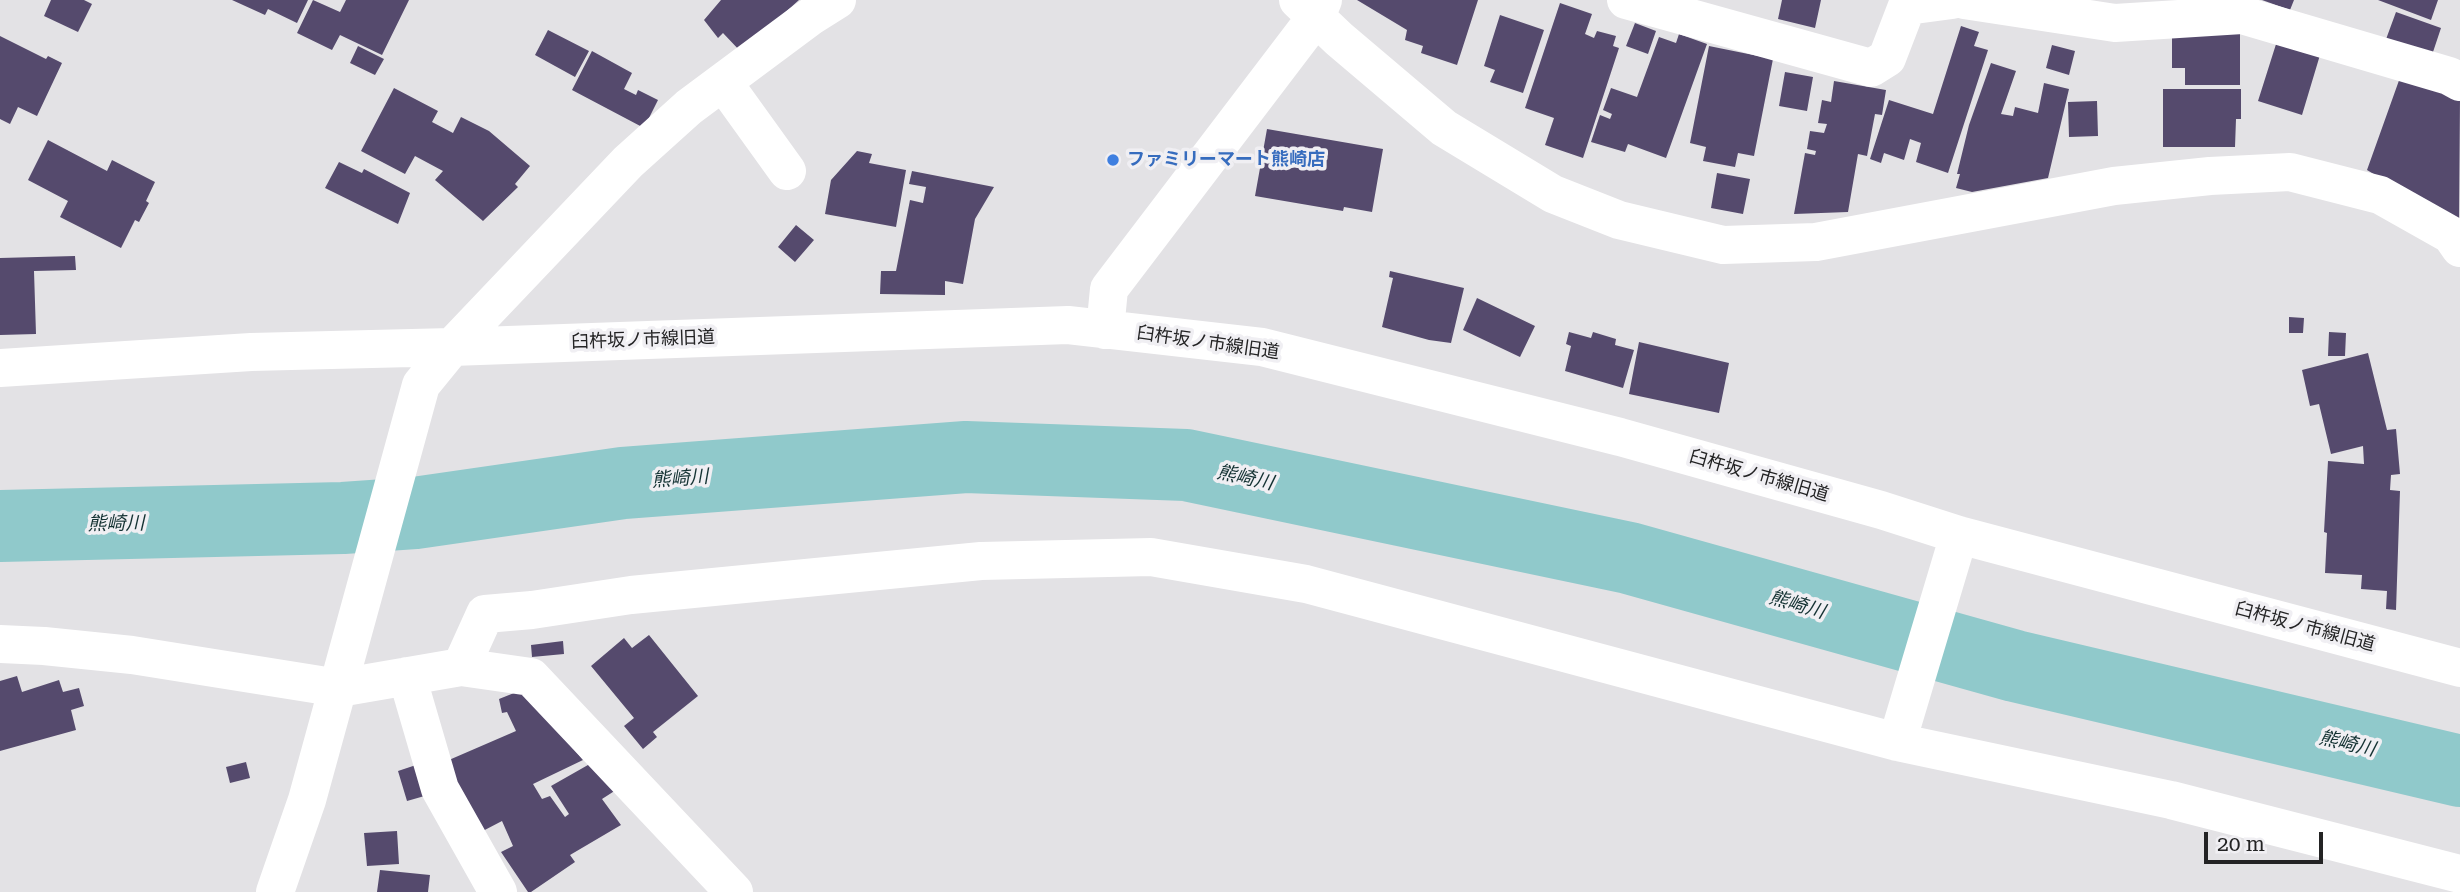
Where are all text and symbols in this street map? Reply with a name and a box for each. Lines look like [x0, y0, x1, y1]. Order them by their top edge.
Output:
place label: ファミリーマート熊崎店 [1127, 149, 1325, 171]
marker: ファミリーマート熊崎店 [1105, 152, 1121, 168]
street label: 臼杵坂ノ市線旧道 [1135, 322, 1281, 364]
street label: 臼杵坂ノ市線旧道 [571, 327, 715, 353]
street label: 臼杵坂ノ市線旧道 [1687, 446, 1831, 506]
water label: 熊崎川 [1215, 461, 1275, 495]
water label: 熊崎川 [651, 466, 709, 492]
water label: 熊崎川 [87, 512, 145, 536]
water label: 熊崎川 [1766, 586, 1828, 624]
street label: 臼杵坂ノ市線旧道 [2233, 598, 2377, 656]
water label: 熊崎川 [2317, 726, 2377, 762]
scale bar [2208, 818, 2327, 862]
text: 20 m [2217, 832, 2265, 856]

